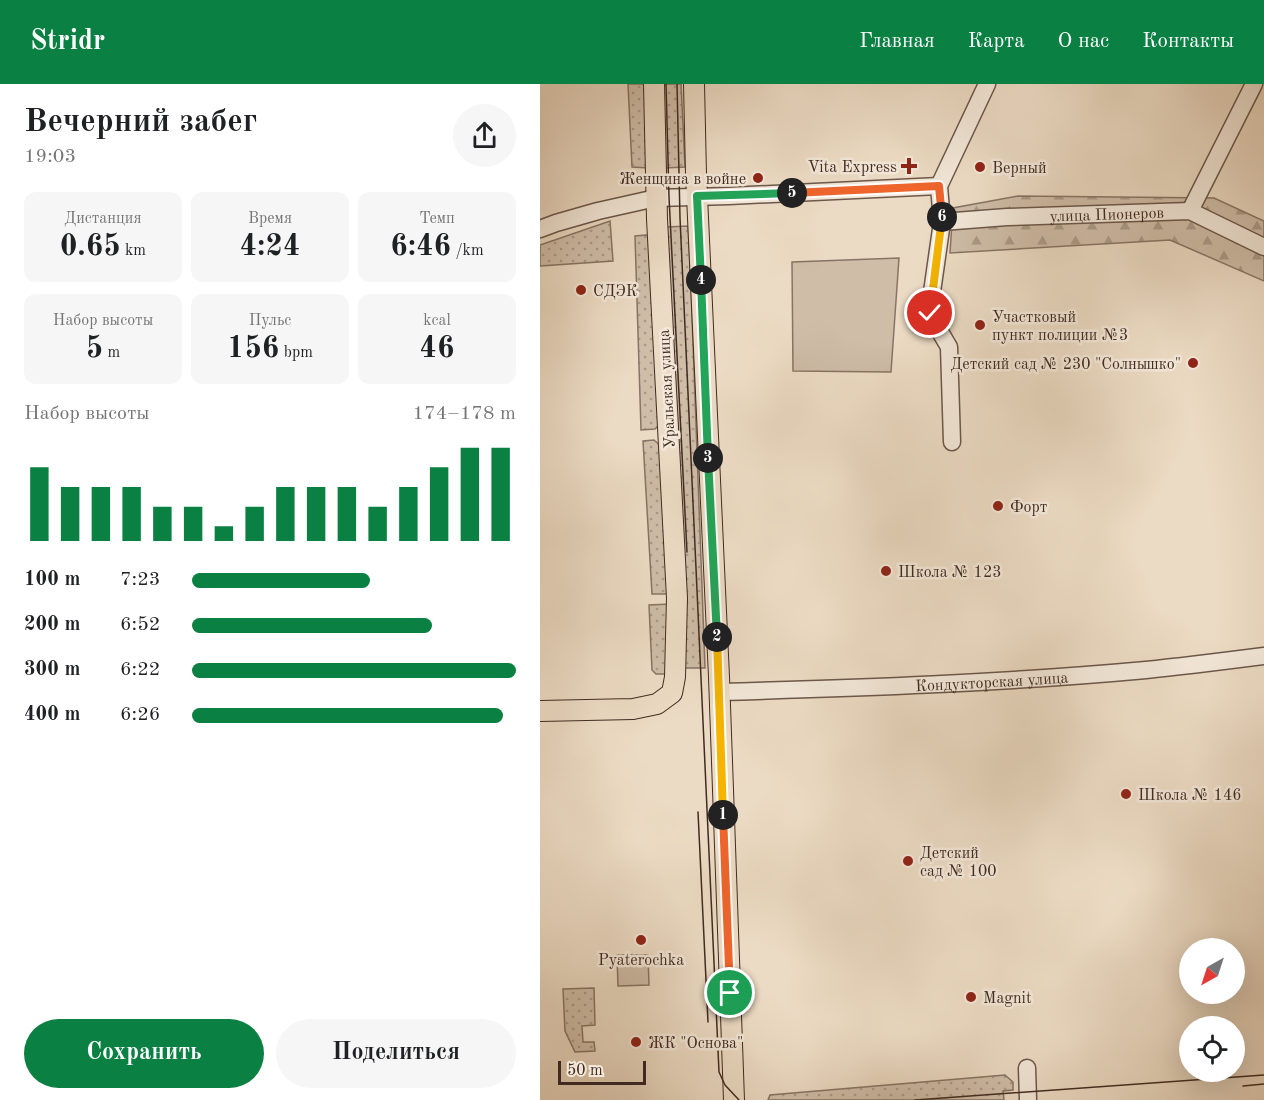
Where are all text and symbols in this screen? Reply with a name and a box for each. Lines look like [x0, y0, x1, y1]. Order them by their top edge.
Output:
text: Stridr [30, 28, 105, 56]
text: Главная [859, 31, 935, 52]
text: Карта [968, 31, 1025, 52]
text: О нас [1058, 31, 1109, 52]
text: Контакты [1142, 31, 1234, 52]
button: share [453, 104, 516, 167]
text: Вечерний забег [24, 106, 257, 139]
text: 19:03 [24, 147, 76, 167]
marker: Vita Express [902, 159, 916, 173]
place label: Vita Express [808, 160, 897, 176]
marker: Верный [973, 160, 987, 174]
place label: Верный [992, 161, 1047, 177]
marker: Женщина в войне [751, 171, 765, 185]
place label: Женщина в войне [619, 172, 746, 188]
pin: 5 [777, 178, 807, 208]
text: 5 [787, 185, 797, 201]
pin: 6 [927, 202, 957, 232]
street label: улица Пионеров [1049, 206, 1164, 226]
text: 6 [937, 209, 947, 225]
text: Дистанция [64, 211, 142, 227]
text: Время [248, 211, 292, 227]
text: Темп [419, 211, 455, 227]
text: 0.65 [60, 232, 121, 262]
text: 4:24 [240, 232, 300, 262]
text: 6:46 [390, 232, 451, 262]
text: km [121, 243, 146, 259]
text: /km [451, 243, 484, 259]
pin: 4 [686, 265, 716, 295]
text: 4 [696, 272, 706, 288]
marker: СДЭК [574, 283, 588, 297]
place label: СДЭК [593, 284, 638, 300]
pin [904, 287, 955, 338]
icon: check [913, 296, 946, 329]
place label: Участковый пункт полиции №3 [992, 310, 1128, 344]
text: Набор высоты [53, 313, 153, 329]
text: Пульс [249, 313, 291, 329]
text: kcal [423, 313, 451, 329]
marker: Участковый пункт полиции №3 [973, 318, 987, 332]
street label: Уральская улица [657, 329, 679, 449]
text: 5 [86, 334, 103, 364]
text: 156 [227, 334, 279, 364]
text: 46 [420, 334, 454, 364]
text: m [103, 345, 120, 361]
text: bpm [279, 345, 313, 361]
marker: Детский сад № 230 "Солнышко" [1186, 356, 1200, 370]
place label: Детский сад № 230 "Солнышко" [950, 357, 1181, 373]
text: Набор высоты [24, 404, 150, 424]
text: 174–178 m [413, 404, 516, 424]
pin: 3 [693, 443, 723, 473]
text: 3 [703, 450, 713, 466]
marker: Форт [991, 499, 1005, 513]
place label: Форт [1010, 500, 1047, 516]
marker: Школа № 123 [879, 564, 893, 578]
place label: Школа № 123 [898, 565, 1001, 581]
text: 100 m [24, 570, 80, 590]
text: 7:23 [120, 570, 160, 590]
text: 200 m [24, 615, 80, 635]
text: 6:52 [120, 615, 160, 635]
pin: 2 [702, 622, 732, 652]
text: 2 [712, 629, 722, 645]
text: 300 m [24, 660, 80, 680]
text: 6:22 [120, 660, 160, 680]
street label: Кондукторская улица [915, 670, 1069, 695]
text: 400 m [24, 705, 80, 725]
text: 6:26 [120, 705, 160, 725]
marker: Школа № 146 [1119, 787, 1133, 801]
place label: Школа № 146 [1138, 788, 1241, 804]
pin: 1 [708, 800, 738, 830]
text: 1 [718, 807, 728, 823]
place label: Детский сад № 100 [920, 846, 997, 880]
marker: Детский сад № 100 [901, 854, 915, 868]
marker: Pyaterochka [634, 933, 648, 947]
north arrow [1179, 938, 1245, 1004]
map controls [1179, 938, 1245, 1082]
place label: Pyaterochka [598, 953, 684, 969]
pin [704, 967, 755, 1018]
icon: arrive [713, 976, 746, 1009]
marker: Magnit [964, 990, 978, 1004]
place label: Magnit [983, 991, 1032, 1007]
button: locate [1179, 1016, 1245, 1082]
button: Сохранить [24, 1019, 264, 1088]
button: Поделиться [276, 1019, 516, 1088]
marker: ЖК "Основа" [629, 1035, 643, 1049]
place label: ЖК "Основа" [648, 1036, 743, 1052]
scale bar [558, 1058, 646, 1086]
text: 50 m [567, 1063, 603, 1079]

